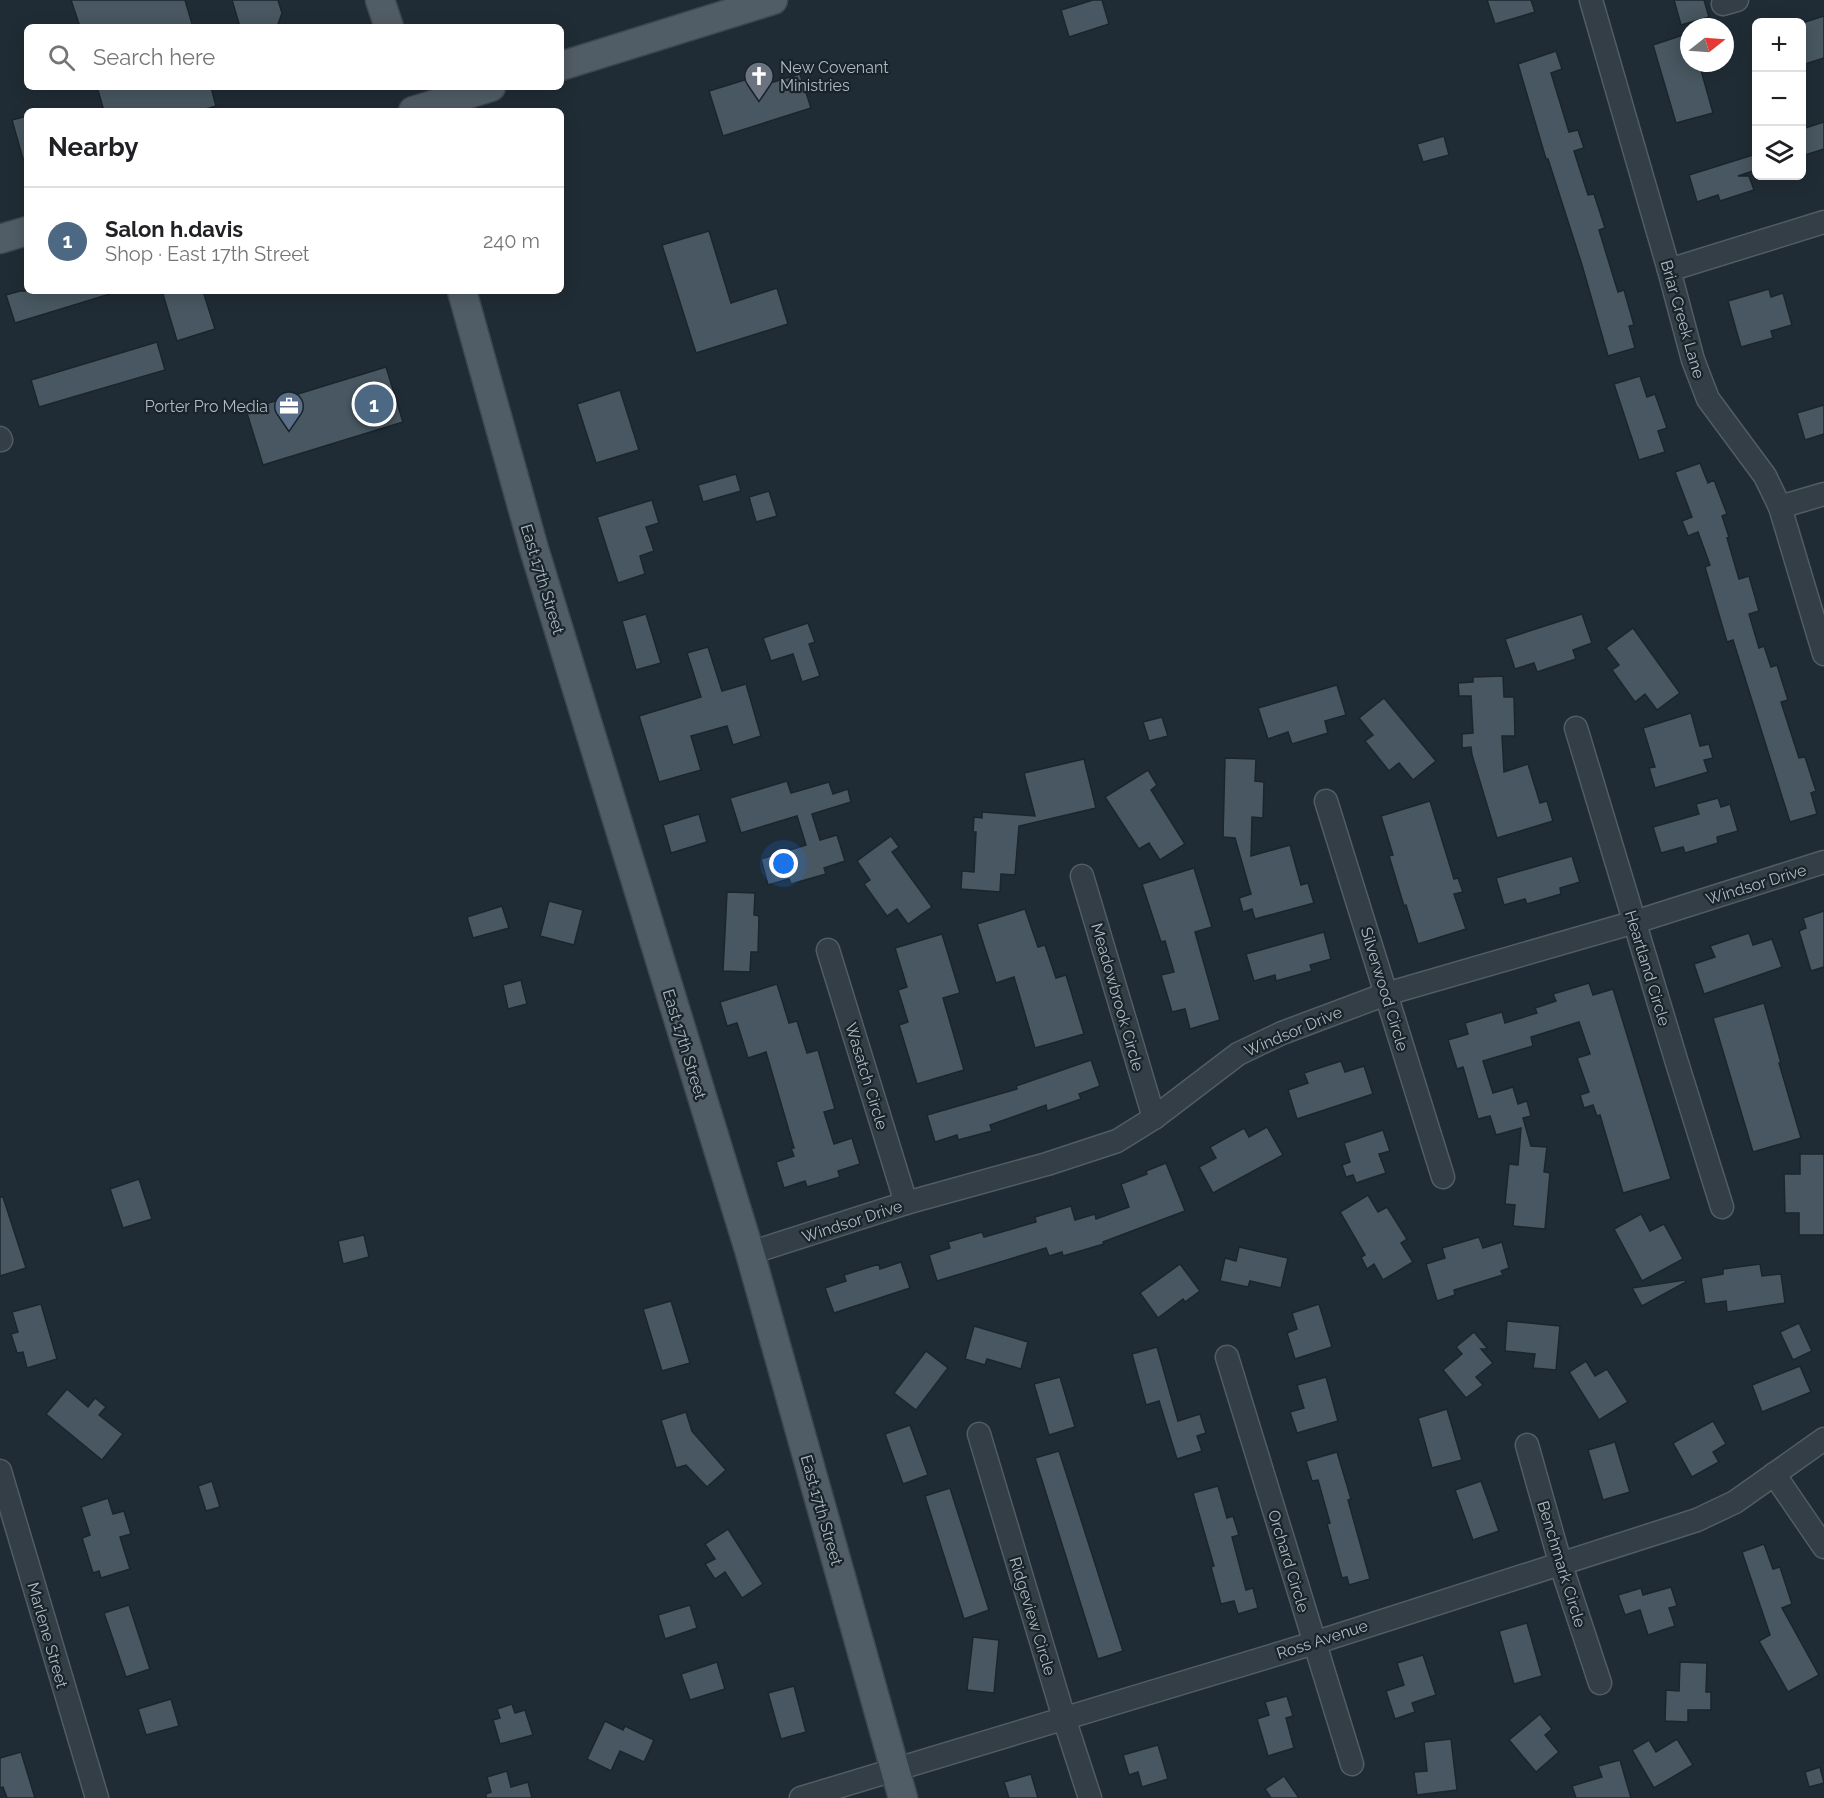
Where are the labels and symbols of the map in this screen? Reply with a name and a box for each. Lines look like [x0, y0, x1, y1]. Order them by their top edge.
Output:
north arrow [1680, 18, 1734, 72]
place label: New Covenant Ministries [780, 58, 889, 95]
church icon: New Covenant Ministries [743, 60, 775, 102]
street label: Briar Creek Lane [1657, 258, 1708, 381]
pin: 1 [354, 382, 394, 426]
office icon: Porter Pro Media [273, 390, 305, 432]
place label: Porter Pro Media [145, 397, 268, 416]
street label: East 17th Street [517, 522, 568, 637]
your location [769, 849, 798, 878]
street label: Windsor Drive [1704, 860, 1809, 909]
street label: Heartland Circle [1621, 908, 1674, 1028]
street label: Meadowbrook Circle [1087, 921, 1148, 1073]
street label: Silverwood Circle [1357, 925, 1412, 1053]
street label: East 17th Street [659, 987, 710, 1102]
street label: Windsor Drive [1241, 1002, 1345, 1061]
street label: Wasatch Circle [841, 1020, 892, 1132]
street label: Windsor Drive [800, 1196, 905, 1247]
street label: East 17th Street [797, 1453, 847, 1568]
street label: Benchmark Circle [1533, 1499, 1590, 1630]
street label: Orchard Circle [1264, 1508, 1313, 1615]
street label: Ridgeview Circle [1005, 1555, 1060, 1678]
street label: Marlene Street [23, 1580, 72, 1691]
street label: Ross Avenue [1274, 1616, 1370, 1663]

